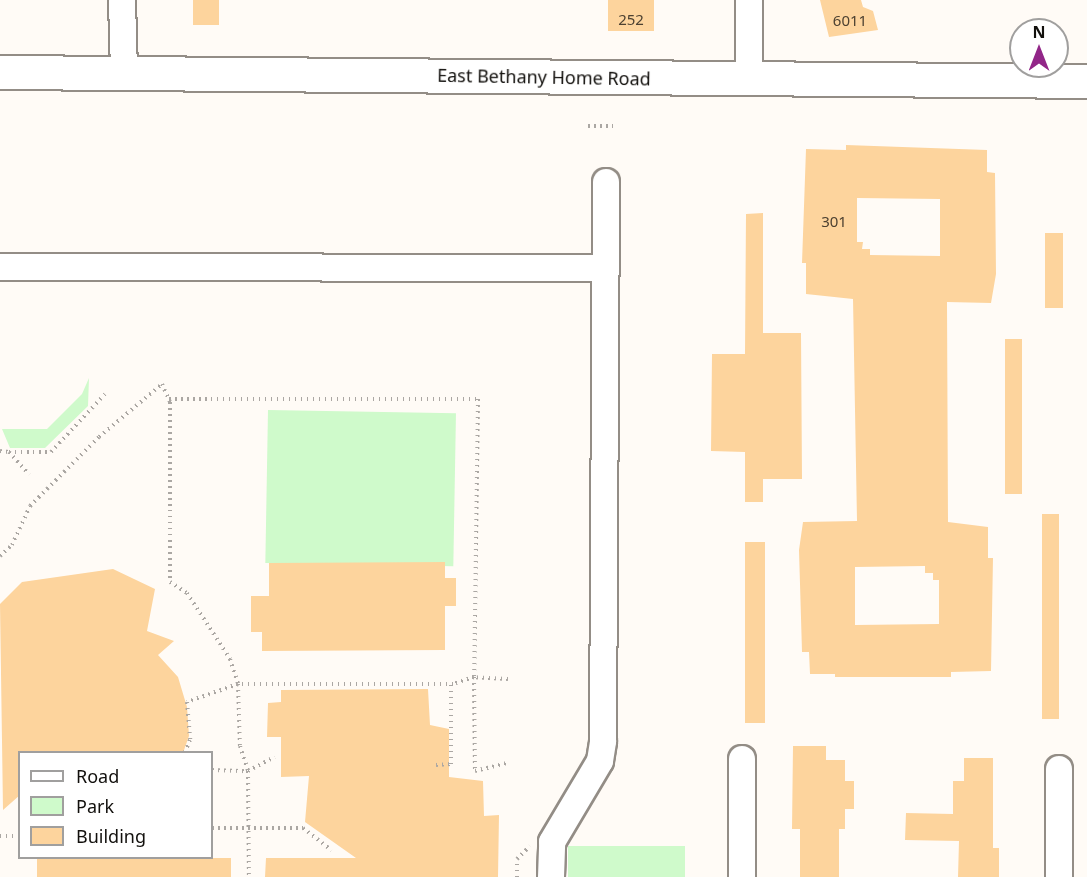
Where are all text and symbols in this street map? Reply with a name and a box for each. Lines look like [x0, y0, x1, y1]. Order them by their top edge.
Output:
house number: 252 [618, 11, 644, 29]
house number: 6011 [833, 12, 867, 30]
north arrow [1009, 18, 1069, 78]
text: N [1032, 21, 1046, 43]
street label: East Bethany Home Road [437, 64, 651, 90]
house number: 301 [821, 213, 847, 231]
legend [18, 751, 213, 859]
text: Road [76, 764, 119, 788]
text: Park [76, 794, 114, 818]
text: Building [76, 824, 146, 848]

